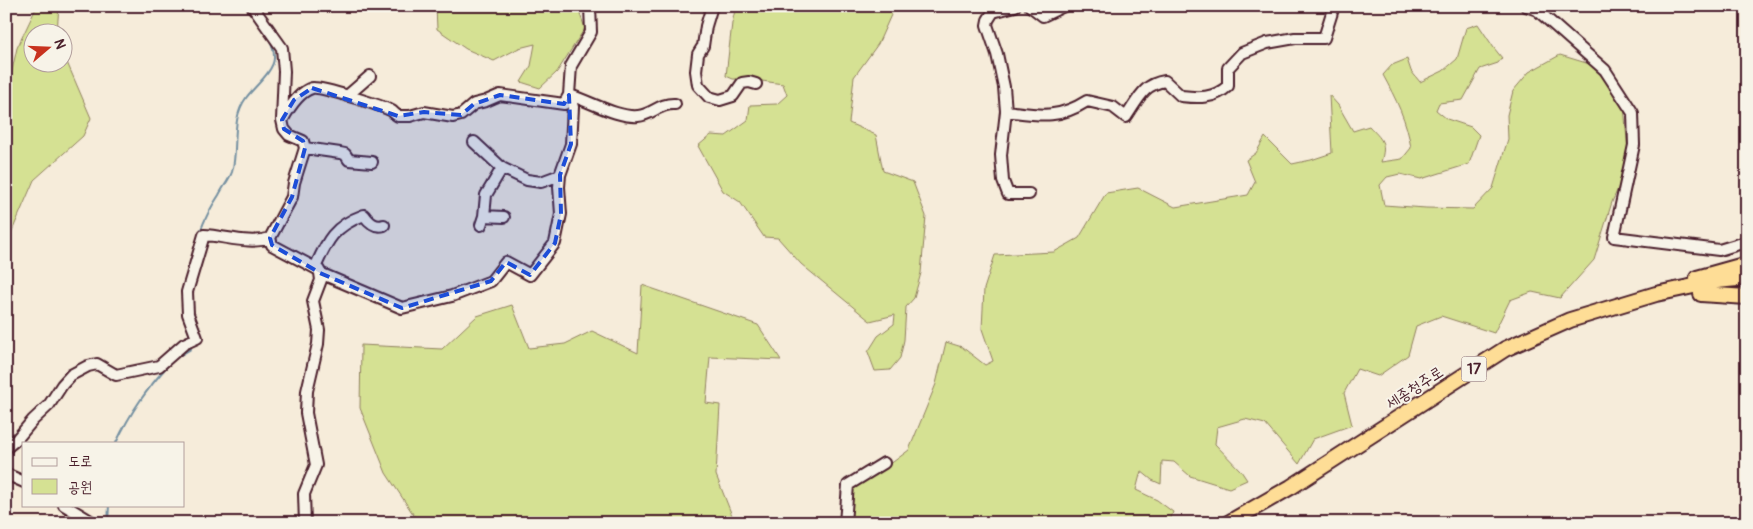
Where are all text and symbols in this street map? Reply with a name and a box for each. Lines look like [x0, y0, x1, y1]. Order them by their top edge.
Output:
north arrow [22, 22, 72, 72]
text: N [50, 37, 69, 51]
road number: 17 [1462, 356, 1486, 382]
street label: 세종청주로 [1382, 362, 1447, 414]
legend [22, 442, 185, 506]
text: 도로 [68, 452, 92, 471]
text: 공원 [68, 478, 92, 497]

